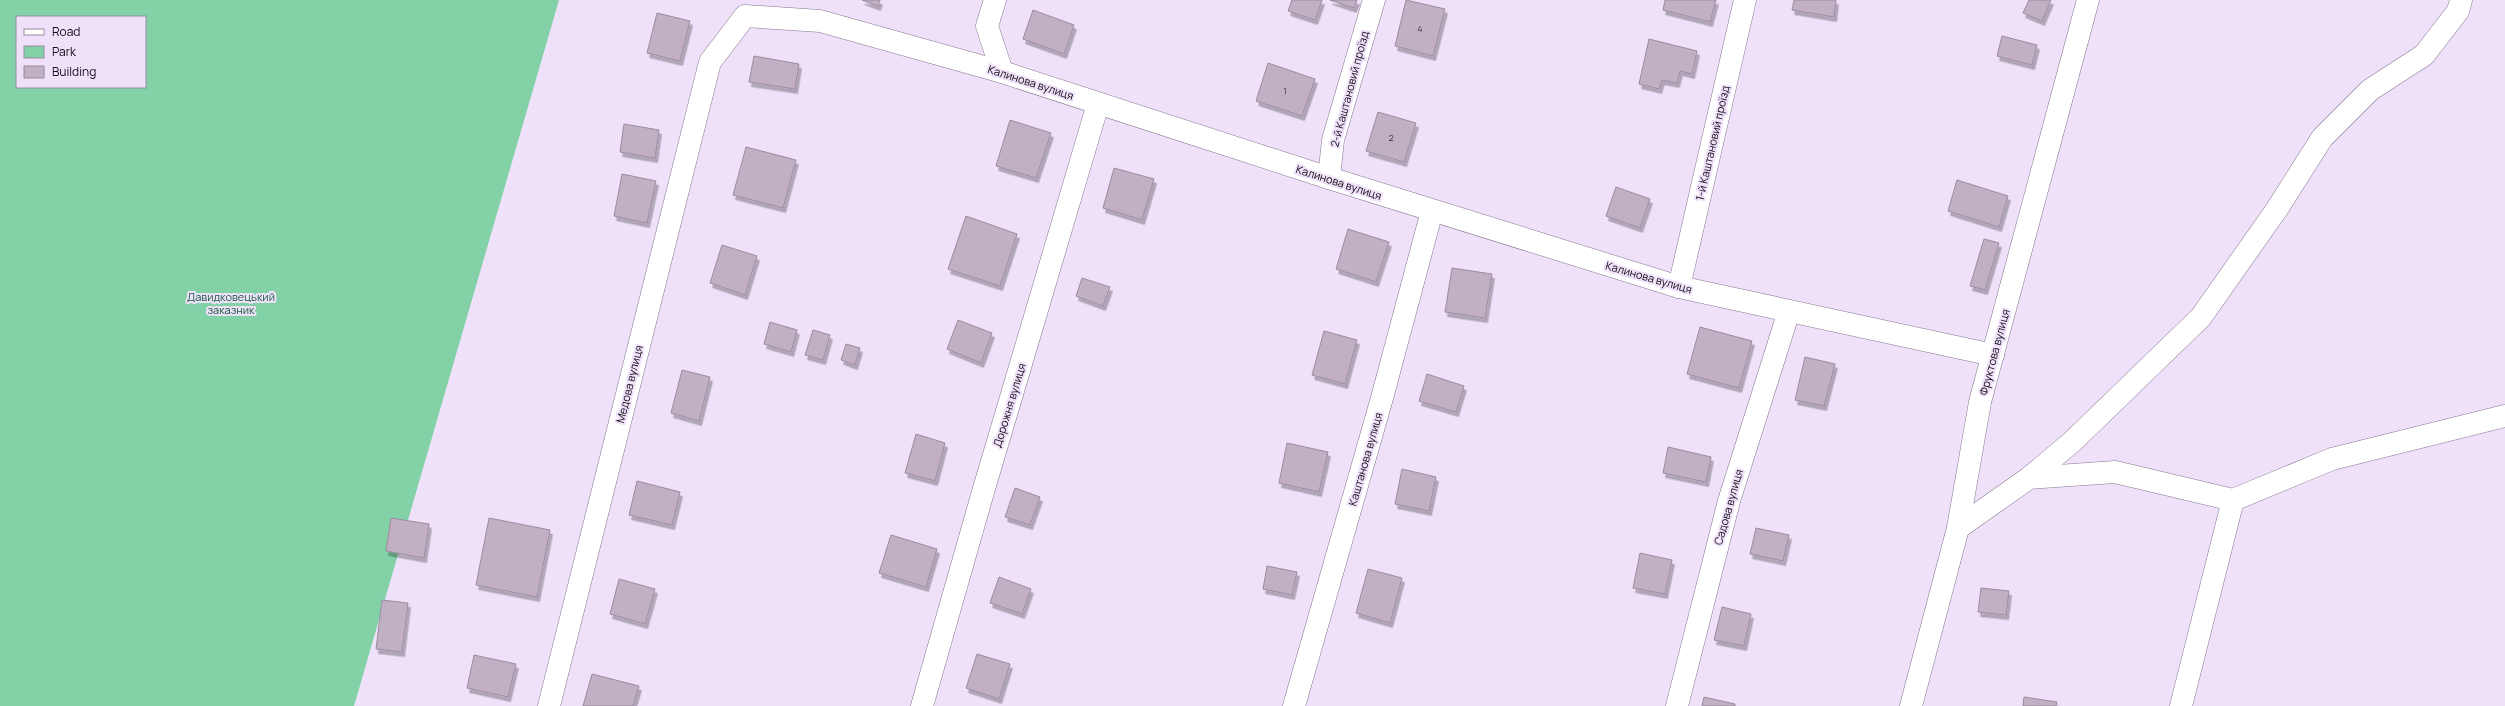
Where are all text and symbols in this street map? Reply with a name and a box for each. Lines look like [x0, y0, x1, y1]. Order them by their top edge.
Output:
legend [16, 16, 146, 88]
house number: 4 [1417, 22, 1423, 35]
text: Road [52, 23, 80, 40]
street label: 2-й Каштановий проїзд [1326, 29, 1372, 149]
text: Park [52, 43, 77, 60]
street label: Калинова вулиця [986, 61, 1076, 103]
text: Building [52, 63, 96, 80]
house number: 1 [1283, 84, 1287, 97]
street label: 1-й Каштановий проїзд [1691, 84, 1733, 202]
house number: 2 [1388, 131, 1394, 144]
street label: Калинова вулиця [1294, 161, 1384, 203]
street label: Калинова вулиця [1604, 257, 1694, 297]
park label: Давидковецький заказник [187, 289, 275, 317]
street label: Фруктова вулиця [1975, 307, 2013, 397]
street label: Медова вулиця [612, 343, 646, 425]
street label: Дорожня вулиця [989, 361, 1029, 449]
street label: Каштанова вулиця [1344, 411, 1386, 507]
street label: Садова вулиця [1710, 467, 1746, 547]

